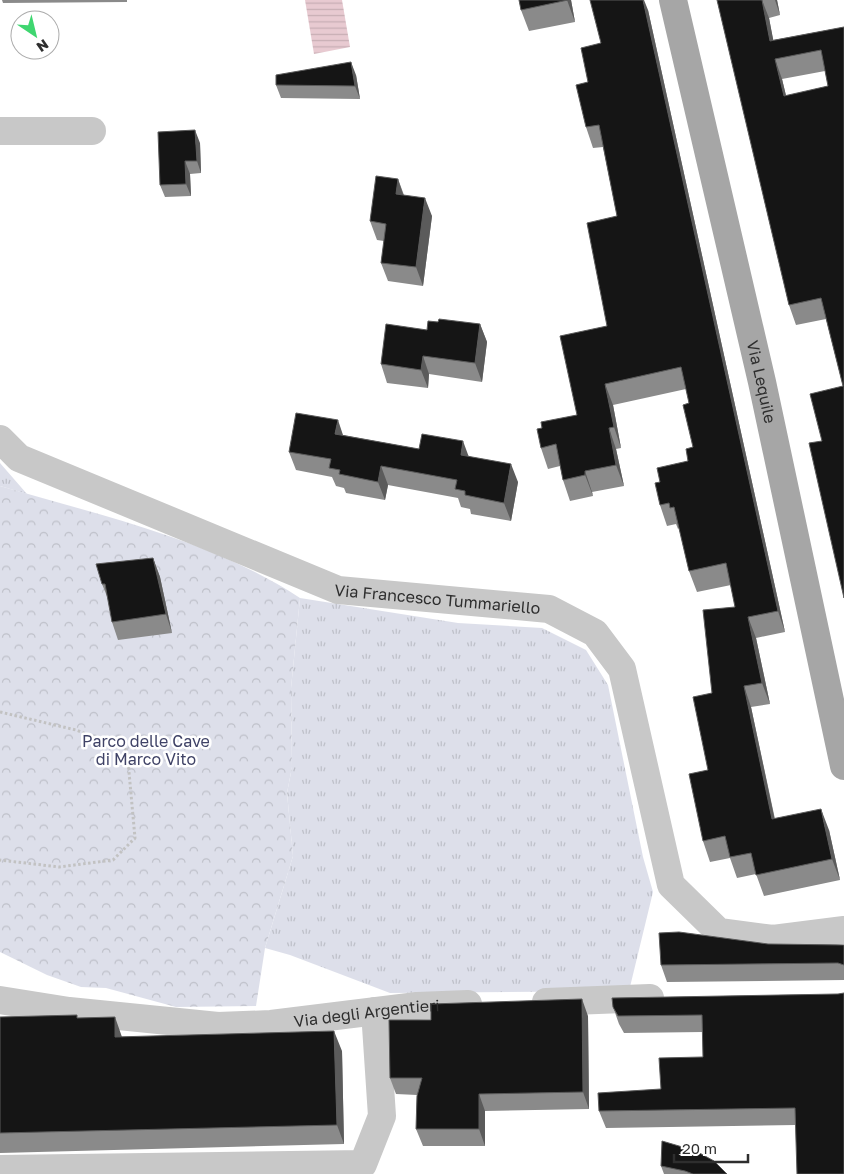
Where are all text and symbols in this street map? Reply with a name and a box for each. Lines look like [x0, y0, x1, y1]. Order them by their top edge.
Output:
north arrow [10, 10, 60, 60]
text: N [34, 36, 52, 56]
street label: Via Lequile [743, 338, 781, 425]
street label: Via Francesco Tummariello [334, 580, 541, 618]
park label: Parco delle Cave di Marco Vito [82, 731, 210, 769]
street label: Via degli Argentieri [293, 995, 440, 1031]
scale bar [674, 1132, 748, 1164]
text: 20 m [682, 1139, 717, 1157]

